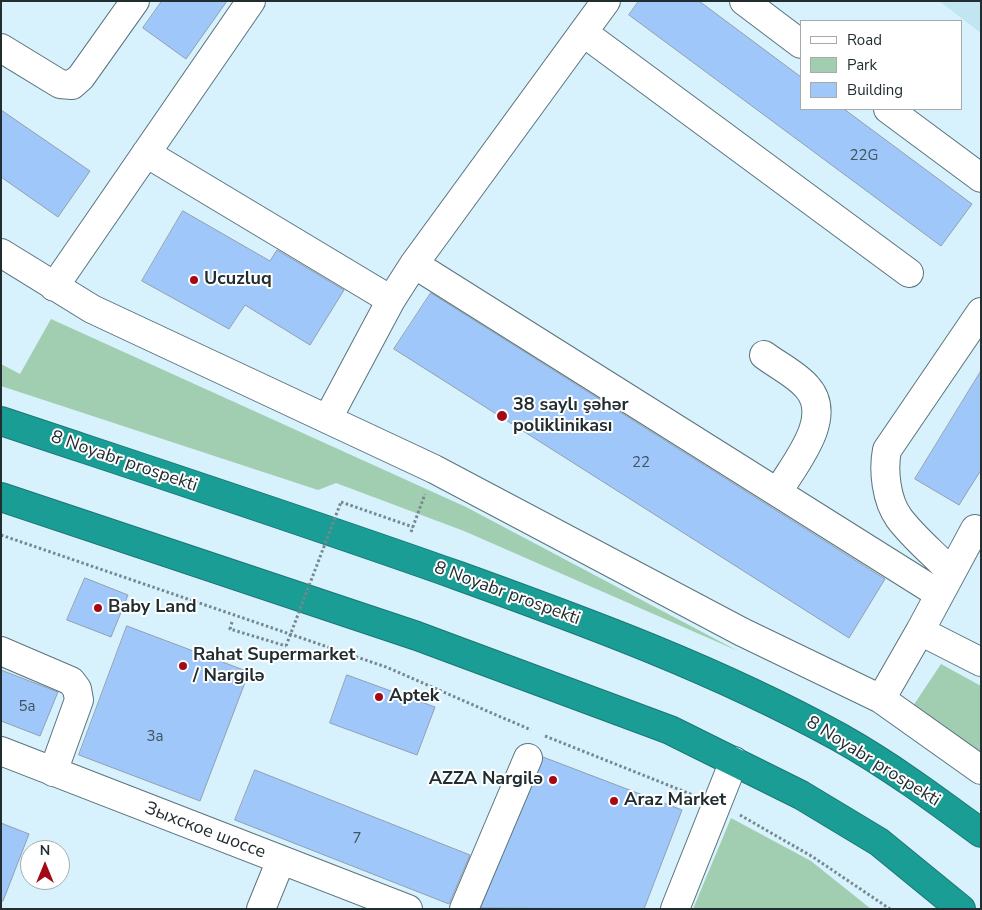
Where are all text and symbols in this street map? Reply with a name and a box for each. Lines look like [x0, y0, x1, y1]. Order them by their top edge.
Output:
legend [800, 20, 962, 110]
text: Road [847, 30, 882, 50]
text: Park [847, 55, 877, 75]
text: Building [847, 80, 903, 100]
house number: 22G [850, 147, 878, 165]
place label: Ucuzluq [204, 269, 272, 291]
marker: Ucuzluq [188, 274, 200, 286]
place label: 38 saylı şəhər poliklinikası [513, 395, 629, 438]
marker: 38 saylı şəhər poliklinikası [495, 409, 509, 423]
street label: 8 Noyabr prospekti [48, 427, 200, 497]
house number: 22 [632, 454, 650, 472]
street label: 8 Noyabr prospekti [431, 558, 583, 630]
place label: Baby Land [108, 597, 196, 619]
marker: Baby Land [92, 602, 104, 614]
place label: Rahat Supermarket / Nargilə [193, 645, 355, 688]
marker: Rahat Supermarket / Nargilə [177, 660, 189, 672]
place label: Aptek [389, 686, 439, 708]
marker: Aptek [373, 691, 385, 703]
house number: 5a [19, 698, 35, 716]
street label: 8 Noyabr prospekti [802, 712, 944, 812]
house number: 3a [147, 728, 163, 746]
place label: AZZA Nargilə [429, 769, 543, 791]
marker: AZZA Nargilə [547, 774, 559, 786]
place label: Araz Market [624, 790, 726, 812]
marker: Araz Market [608, 795, 620, 807]
street label: Зыхское шоссе [141, 798, 269, 864]
house number: 7 [353, 830, 361, 848]
north arrow [20, 840, 70, 890]
text: N [40, 841, 50, 860]

